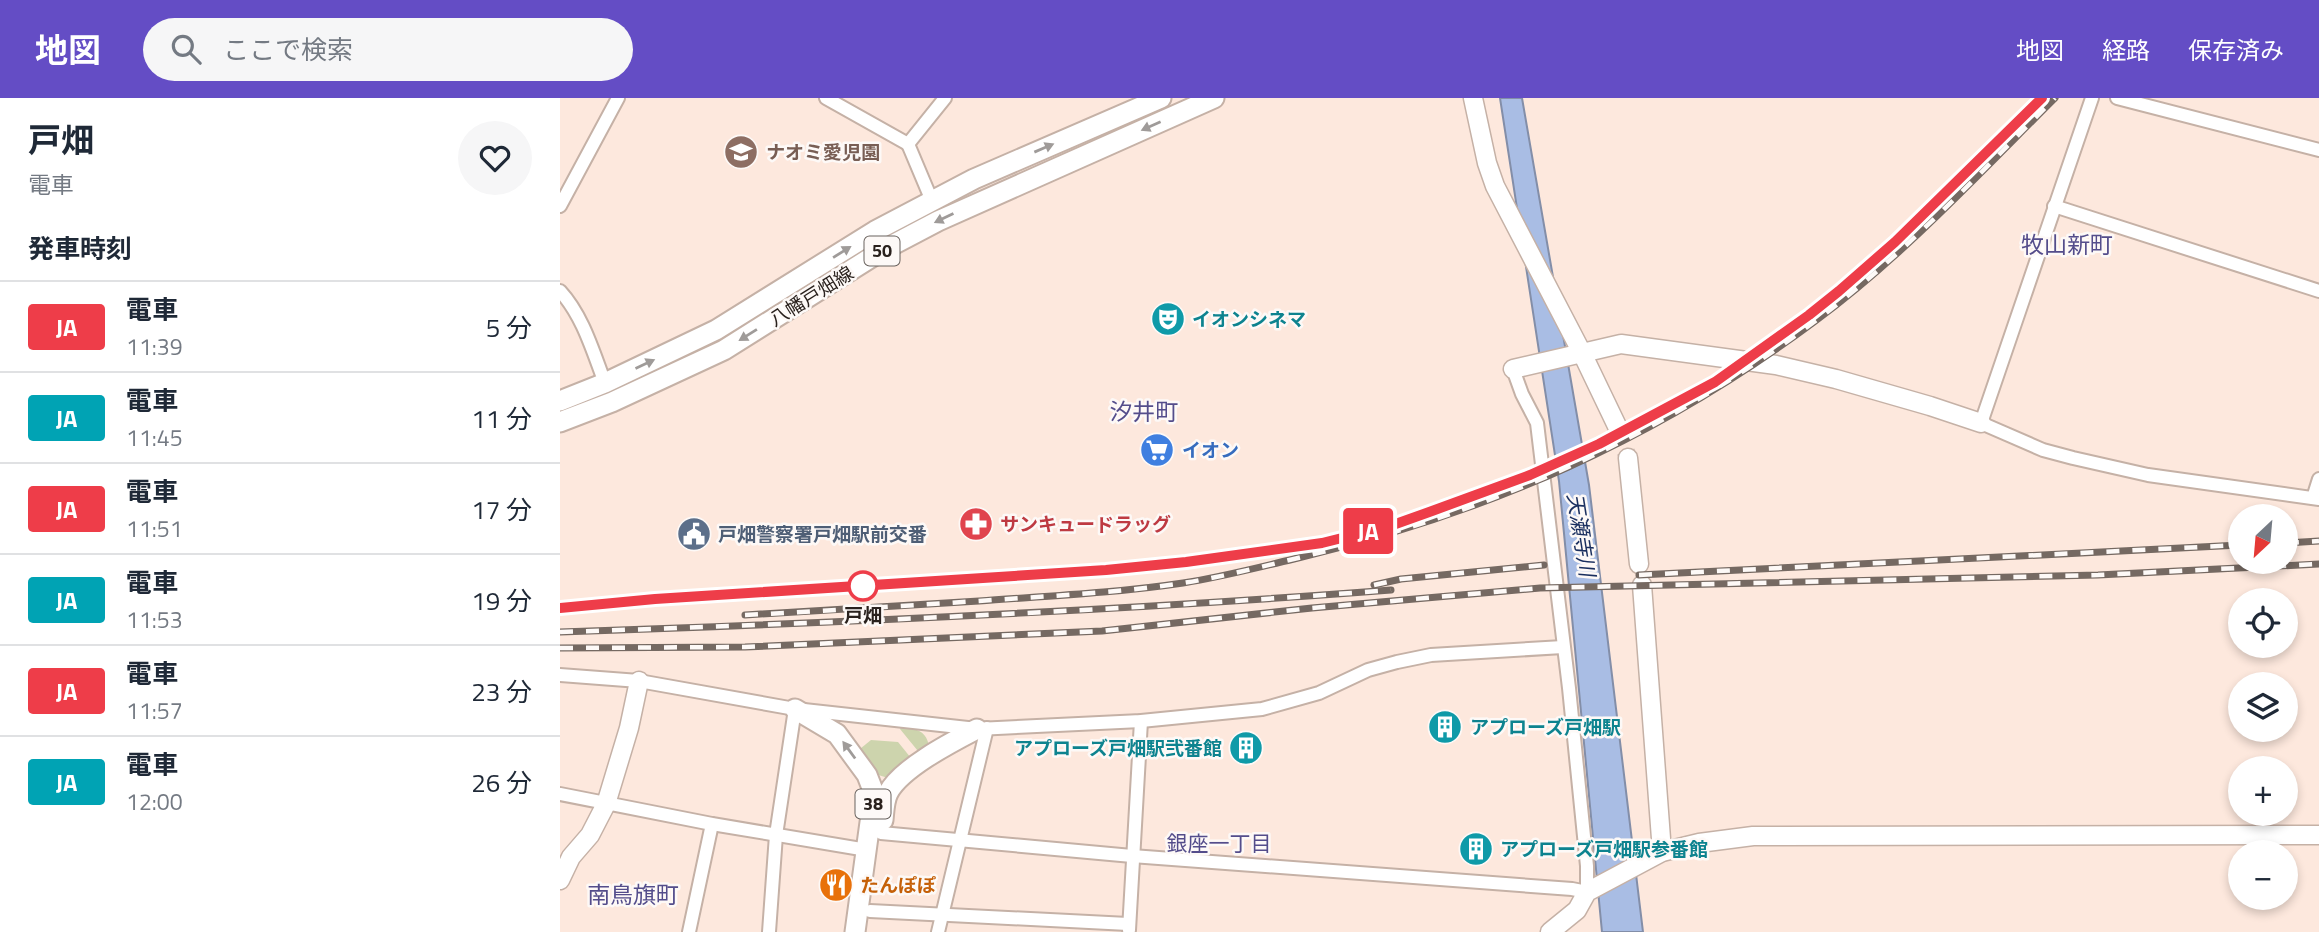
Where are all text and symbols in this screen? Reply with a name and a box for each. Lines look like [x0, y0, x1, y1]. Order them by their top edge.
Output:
search box [143, 18, 633, 81]
text: 地図 [35, 25, 101, 75]
icon: search [167, 30, 205, 68]
text: ここで検索 [223, 30, 353, 69]
text: 地図 [2016, 32, 2064, 68]
text: 経路 [2102, 32, 2150, 68]
text: 保存済み [2188, 32, 2284, 68]
text: 戸畑 [28, 115, 94, 165]
button: heart [458, 121, 532, 195]
one-way arrow [1141, 121, 1162, 132]
school or university icon: ナオミ愛児園 [722, 133, 760, 171]
place label: ナオミ愛児園 [766, 137, 880, 166]
one-way arrow [1034, 142, 1055, 153]
text: 電車 [28, 167, 74, 202]
one-way arrow [934, 213, 954, 224]
district label: 牧山新町 [2021, 227, 2113, 262]
text: 発車時刻 [28, 229, 132, 268]
road number: 50 [864, 236, 900, 266]
one-way arrow [833, 245, 852, 258]
street label: 八幡戸畑線 [763, 258, 859, 333]
text: 電車 [126, 290, 178, 329]
theatre icon: イオンシネマ [1149, 300, 1187, 338]
place label: イオンシネマ [1192, 304, 1306, 333]
text: 5 分 [486, 308, 532, 347]
text: JA [56, 309, 77, 345]
one-way arrow [739, 328, 758, 341]
text: 11:39 [126, 329, 183, 364]
one-way arrow [635, 358, 655, 370]
text: 電車 [126, 381, 178, 420]
district label: 汐井町 [1110, 394, 1179, 429]
text: 11 分 [471, 399, 532, 438]
text: JA [56, 400, 77, 436]
text: 11:45 [126, 420, 183, 455]
supermarket icon: イオン [1138, 431, 1176, 469]
place label: イオン [1182, 435, 1239, 464]
text: 電車 [126, 472, 178, 511]
text: 17 分 [471, 490, 532, 529]
text: JA [56, 491, 77, 527]
water label: 天瀬寺川 [1560, 491, 1605, 581]
north arrow [2228, 504, 2298, 574]
map controls [2228, 504, 2298, 910]
pharmacy icon: サンキュードラッグ [957, 505, 995, 543]
line badge: JA [1336, 508, 1400, 554]
place label: サンキュードラッグ [1000, 509, 1171, 538]
text: 11:51 [126, 511, 183, 546]
text: JA [1357, 513, 1379, 549]
public building icon: 戸畑警察署戸畑駅前交番 [675, 515, 713, 553]
place label: 戸畑警察署戸畑駅前交番 [718, 519, 927, 548]
text: 電車 [126, 563, 178, 602]
marker: 戸畑 [848, 571, 878, 601]
text: 19 分 [471, 581, 532, 620]
text: JA [56, 582, 77, 618]
button: locate [2228, 588, 2298, 658]
place label: 戸畑 [844, 600, 882, 629]
text: 11:53 [126, 602, 183, 637]
text: 電車 [126, 654, 178, 693]
text: 23 分 [471, 672, 532, 711]
button: layers [2228, 672, 2298, 742]
text: JA [56, 673, 77, 709]
text: 11:57 [126, 693, 183, 728]
building icon: アプローズ戸畑駅 [1426, 708, 1464, 746]
place label: アプローズ戸畑駅 [1470, 712, 1621, 741]
building icon: アプローズ戸畑駅弐番館 [1227, 729, 1265, 767]
place label: アプローズ戸畑駅弐番館 [1014, 733, 1222, 762]
one-way arrow [842, 741, 856, 759]
text: 電車 [126, 745, 178, 784]
button: + [2228, 756, 2298, 826]
text: 26 分 [471, 763, 532, 802]
text: JA [56, 764, 77, 800]
text: 12:00 [126, 784, 183, 819]
road number: 38 [856, 790, 890, 818]
district label: 銀座一丁目 [1167, 827, 1272, 859]
building icon: アプローズ戸畑駅参番館 [1457, 830, 1495, 868]
place label: アプローズ戸畑駅参番館 [1500, 834, 1708, 863]
button: − [2228, 840, 2298, 910]
restaurant icon: たんぽぽ [817, 866, 855, 904]
place label: たんぽぽ [860, 870, 936, 899]
district label: 南鳥旗町 [587, 877, 679, 912]

